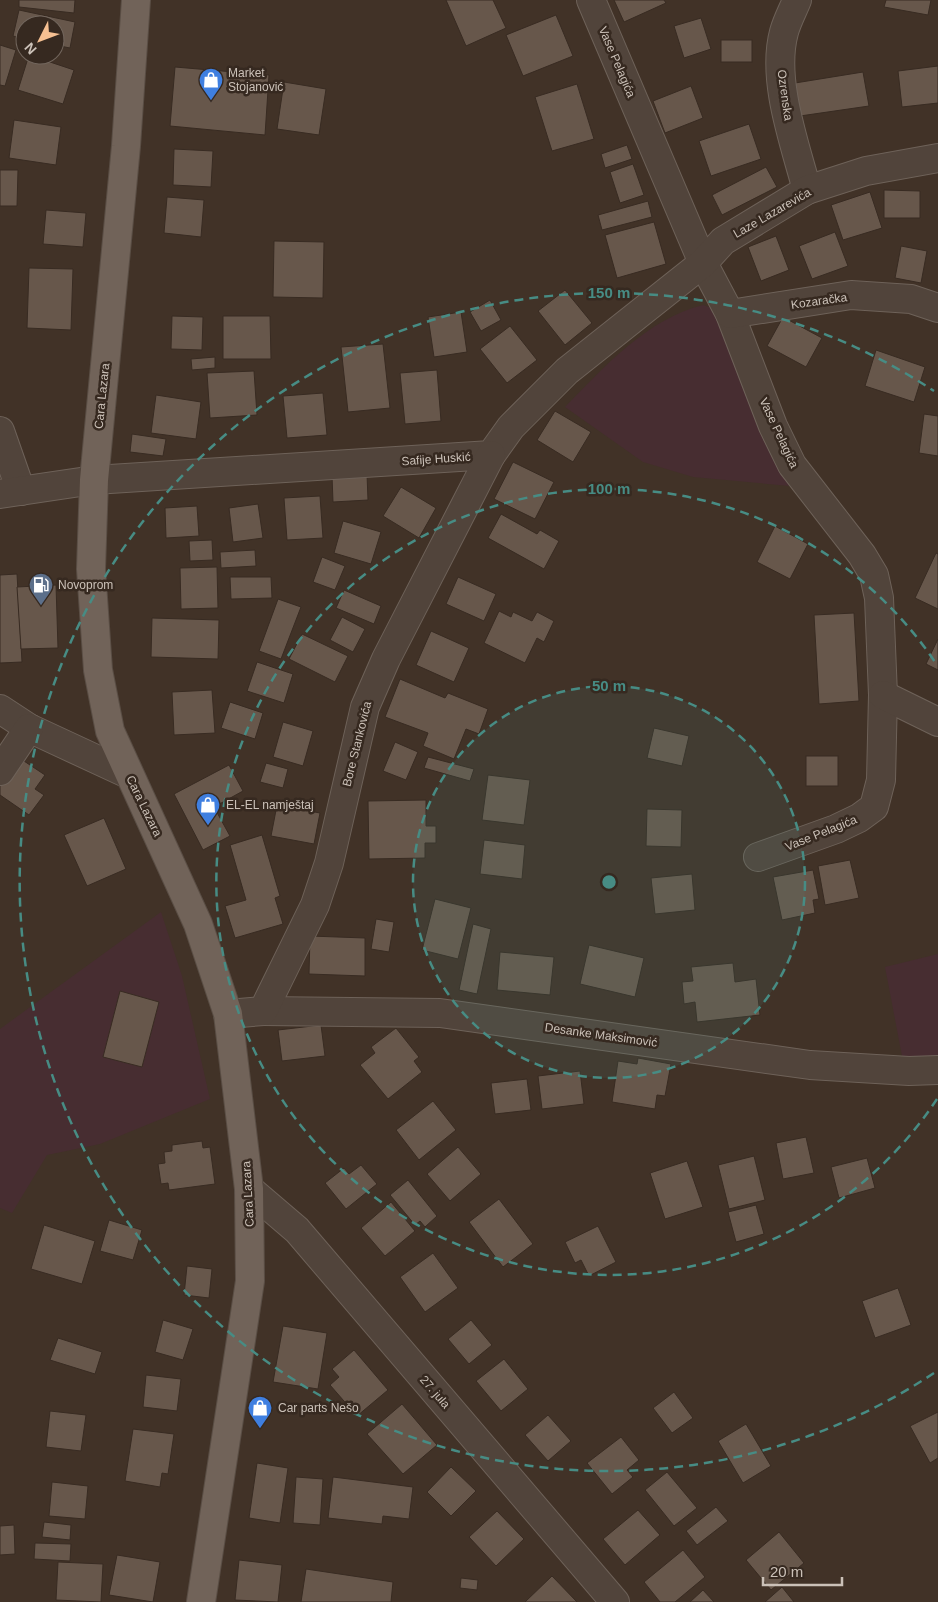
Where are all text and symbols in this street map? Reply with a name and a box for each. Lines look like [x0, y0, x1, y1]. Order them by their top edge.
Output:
north arrow [15, 15, 65, 65]
street label: Vase Pelagića [596, 24, 638, 100]
text: N [21, 40, 40, 58]
place label: Market Stojanović [228, 66, 283, 94]
shop icon: Market Stojanović [198, 67, 224, 101]
street label: Ozrenska [774, 69, 796, 122]
street label: Laze Lazarevića [731, 185, 814, 241]
text: 150 m [588, 284, 630, 301]
street label: Kozaračka [790, 290, 848, 312]
street label: Cara Lazara [92, 362, 112, 430]
street label: Vase Pelagića [757, 396, 802, 471]
street label: Safije Huskić [401, 450, 471, 468]
text: 100 m [588, 480, 630, 497]
fuel station icon: Novoprom [28, 572, 54, 606]
place label: Novoprom [58, 578, 113, 592]
text: 50 m [592, 677, 626, 694]
street label: Bore Stankovića [340, 700, 374, 788]
street label: Cara Lazara [123, 773, 165, 839]
shop icon: EL-EL namještaj [195, 792, 221, 826]
place label: EL-EL namještaj [226, 798, 314, 812]
street label: Vase Pelagića [783, 812, 859, 854]
centre of rings [600, 873, 618, 891]
street label: Desanke Maksimović [544, 1020, 658, 1050]
street label: Cara Lazara [239, 1160, 257, 1227]
street label: 27. jula [417, 1373, 453, 1411]
shop icon: Car parts Nešo [247, 1395, 273, 1429]
place label: Car parts Nešo [278, 1401, 359, 1415]
scale bar [763, 1554, 842, 1586]
text: 20 m [770, 1563, 803, 1580]

